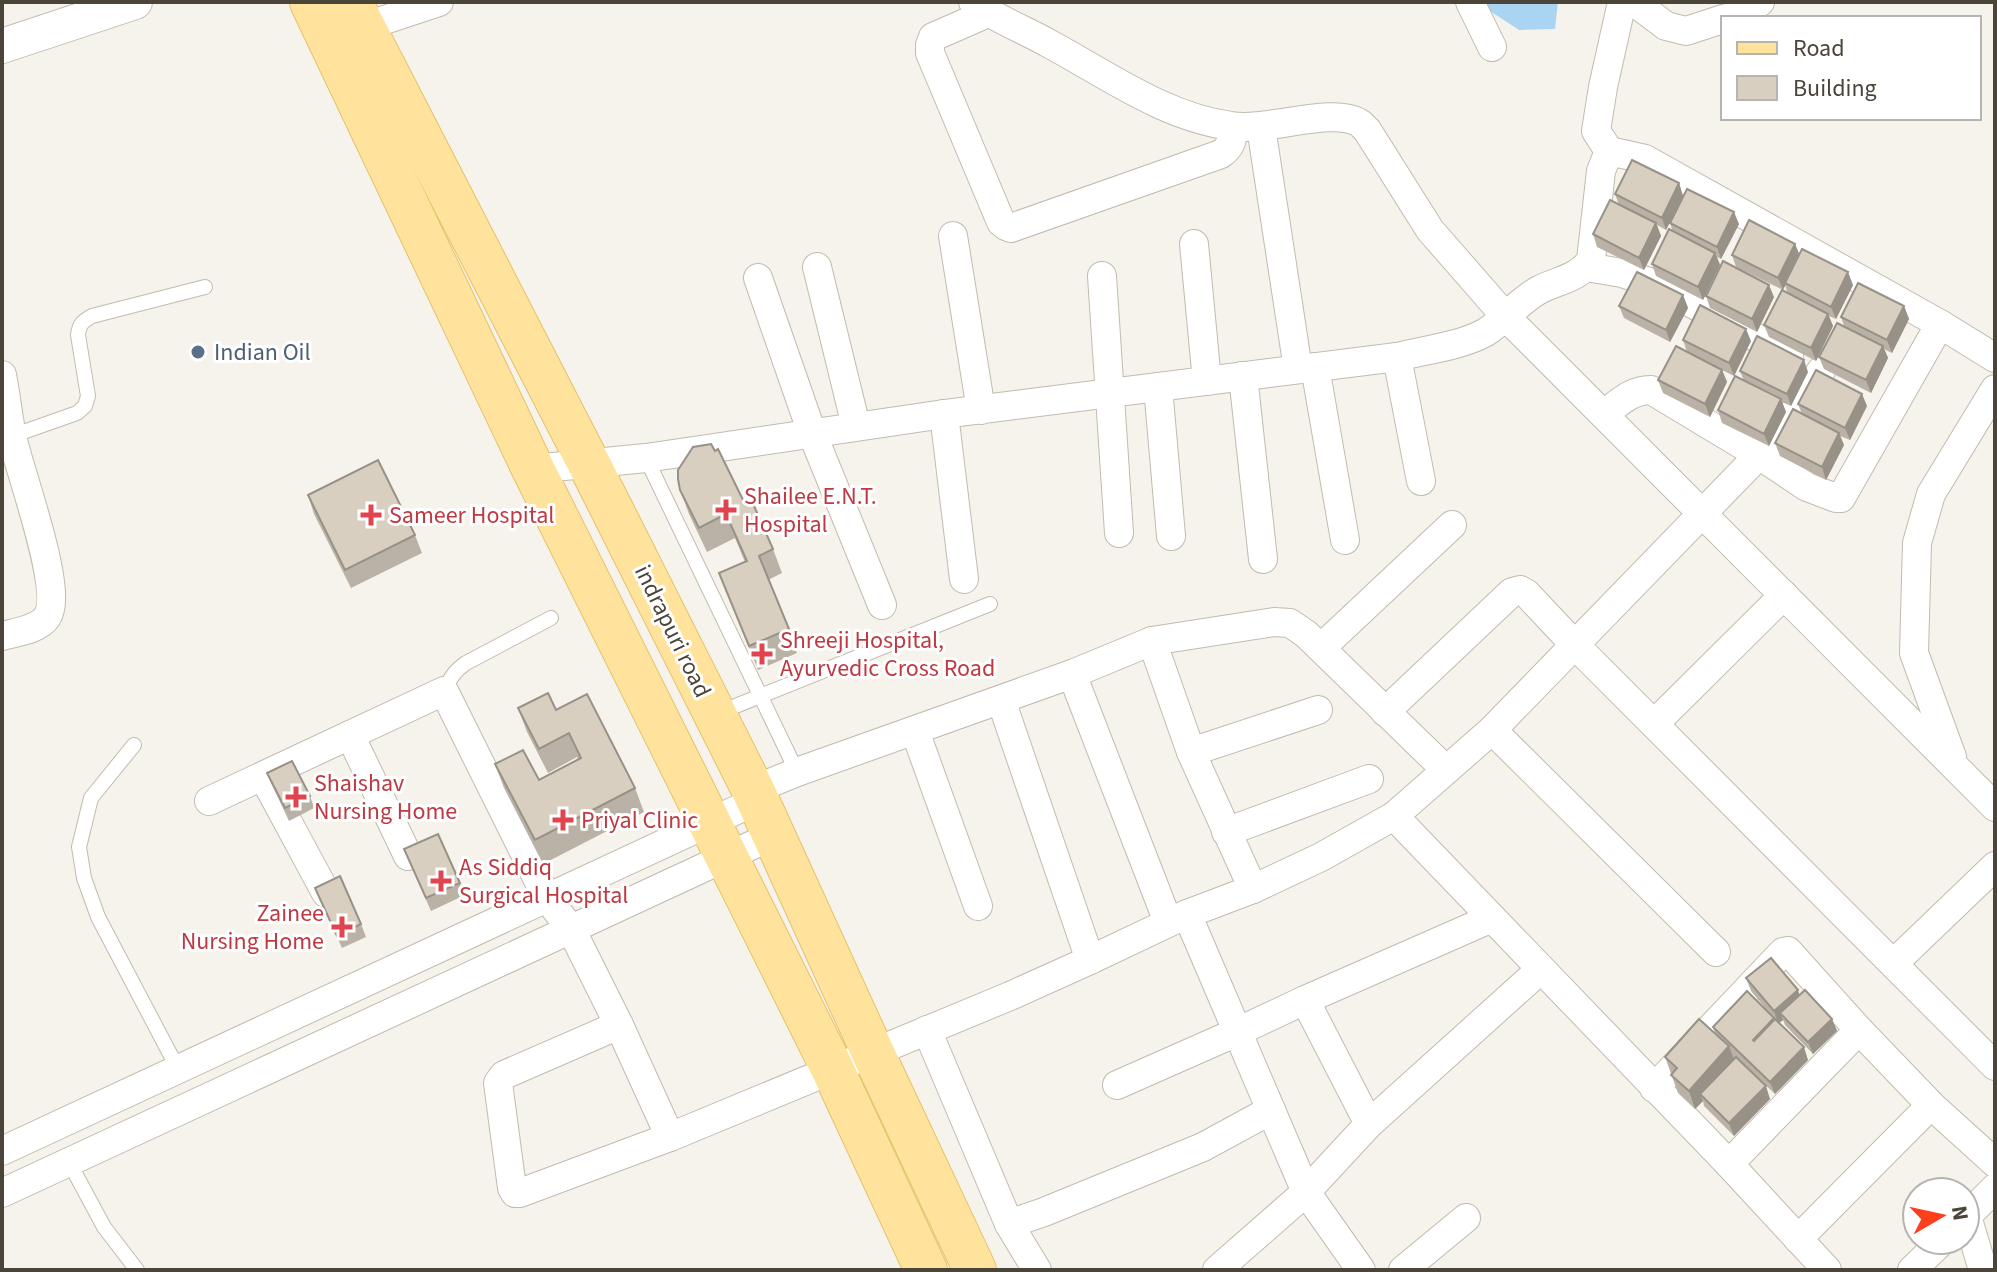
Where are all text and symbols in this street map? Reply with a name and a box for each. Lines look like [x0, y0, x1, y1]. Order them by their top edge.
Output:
legend [1721, 16, 1981, 120]
text: Road [1793, 31, 1845, 66]
text: Building [1793, 71, 1877, 106]
place label: Indian Oil [214, 335, 311, 370]
marker: Indian Oil [189, 343, 207, 361]
place label: Shailee E.N.T. Hospital [744, 479, 877, 542]
place label: Sameer Hospital [389, 498, 554, 533]
marker: Shailee E.N.T. Hospital [715, 499, 737, 521]
marker: Sameer Hospital [360, 504, 382, 526]
street label: indrapuri road [625, 559, 720, 704]
place label: Shreeji Hospital, Ayurvedic Cross Road [780, 623, 995, 686]
marker: Shreeji Hospital, Ayurvedic Cross Road [751, 643, 773, 665]
place label: Shaishav Nursing Home [314, 766, 457, 829]
marker: Shaishav Nursing Home [285, 786, 307, 808]
place label: Priyal Clinic [581, 803, 698, 838]
marker: Priyal Clinic [552, 809, 574, 831]
place label: As Siddiq Surgical Hospital [459, 850, 628, 913]
marker: As Siddiq Surgical Hospital [430, 870, 452, 892]
place label: Zainee Nursing Home [181, 896, 324, 959]
marker: Zainee Nursing Home [331, 916, 353, 938]
north arrow [1901, 1176, 1981, 1256]
text: N [1943, 1203, 1977, 1223]

